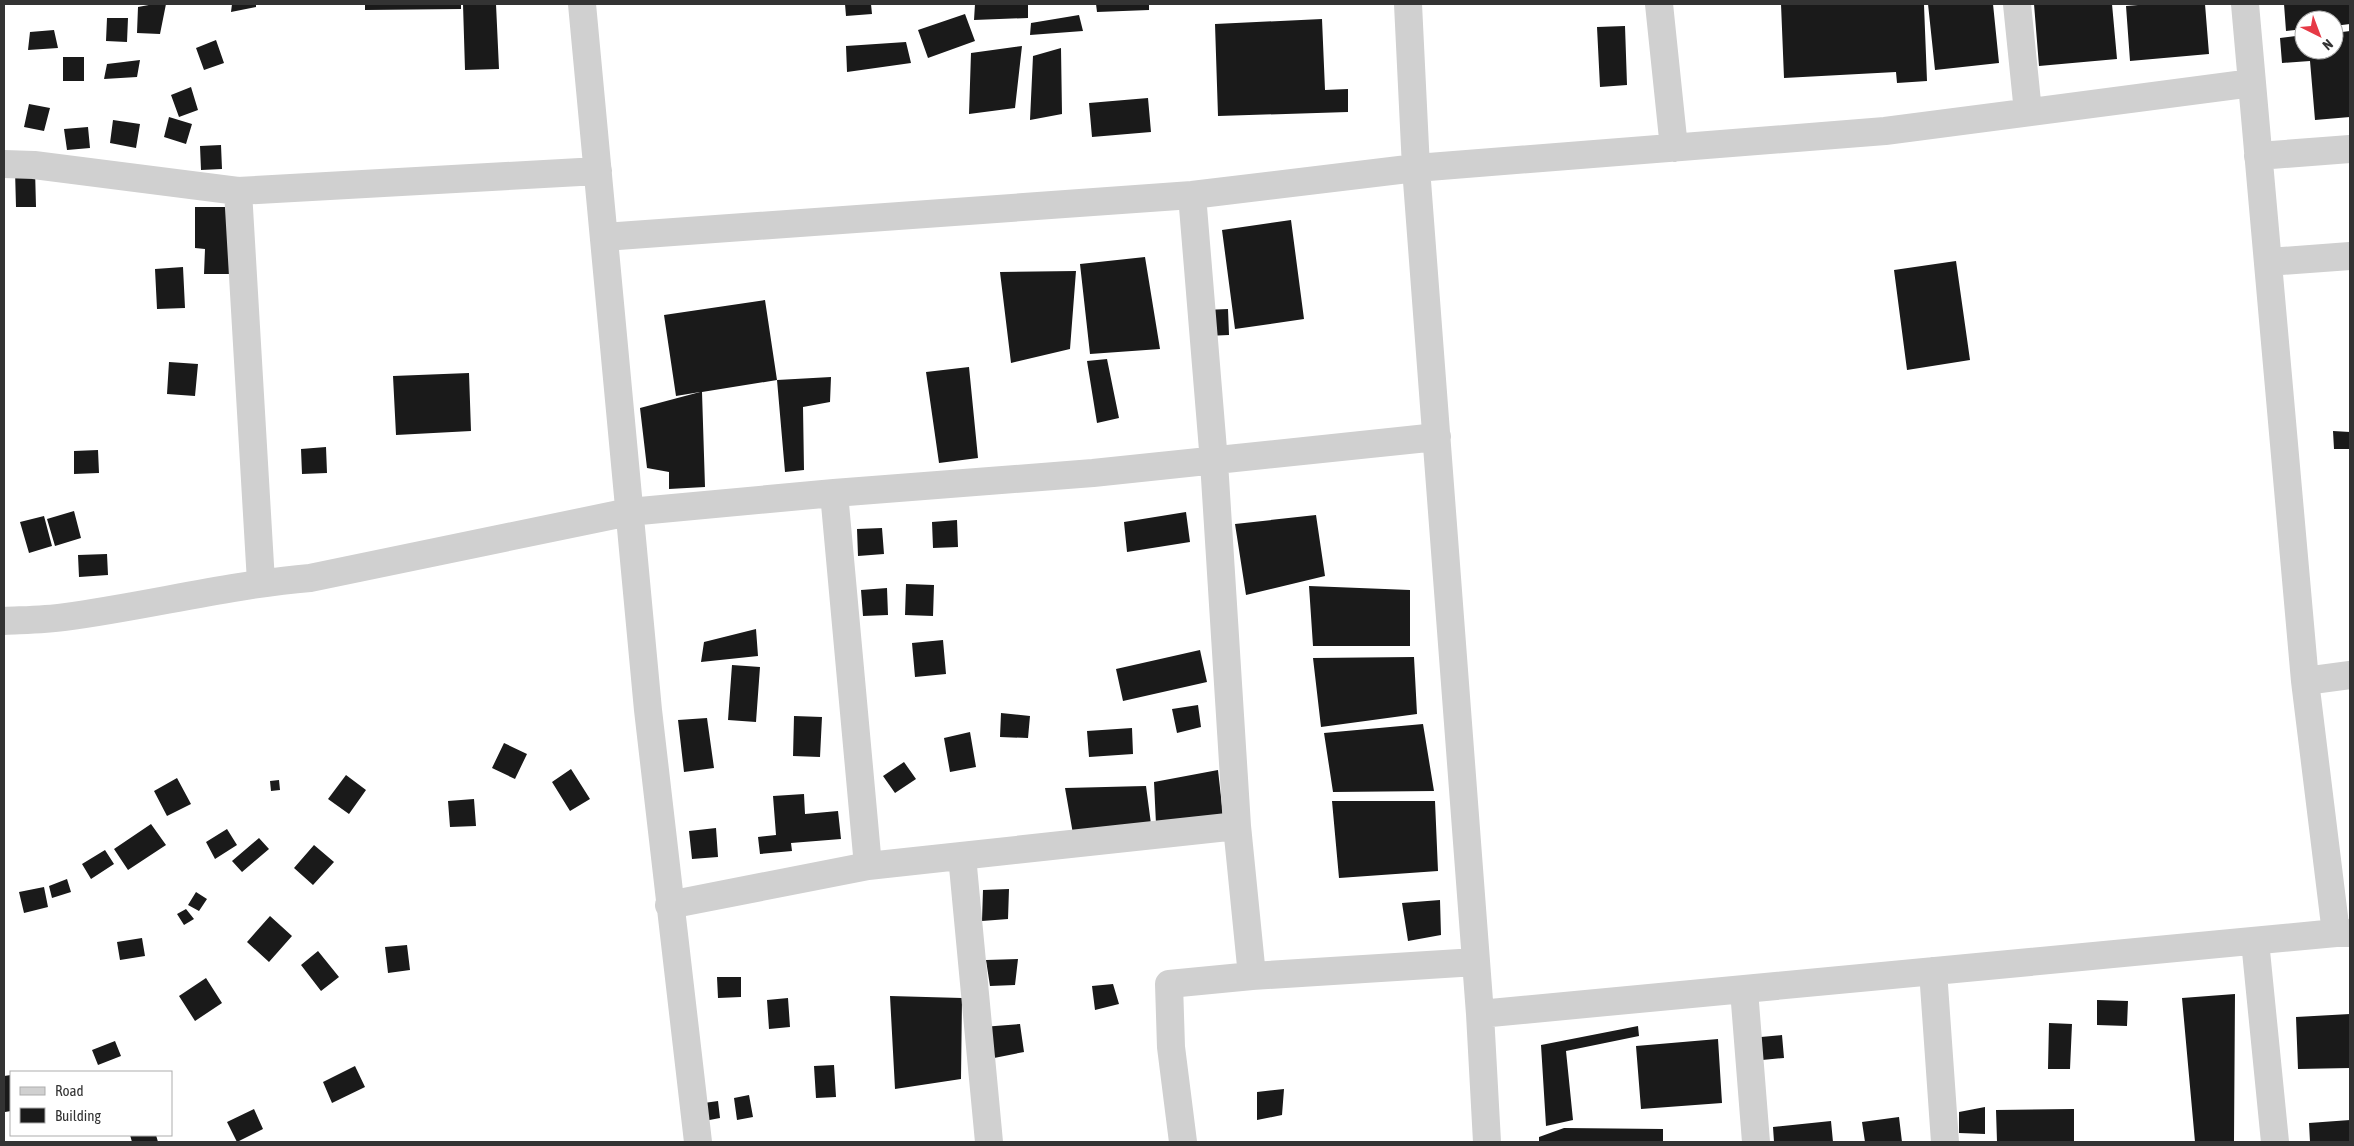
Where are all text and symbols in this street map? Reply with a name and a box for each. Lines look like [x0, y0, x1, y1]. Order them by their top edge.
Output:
north arrow [2294, 10, 2344, 60]
text: N [2319, 36, 2336, 53]
legend [10, 1071, 172, 1136]
text: Road [55, 1082, 84, 1099]
text: Building [55, 1107, 101, 1124]

